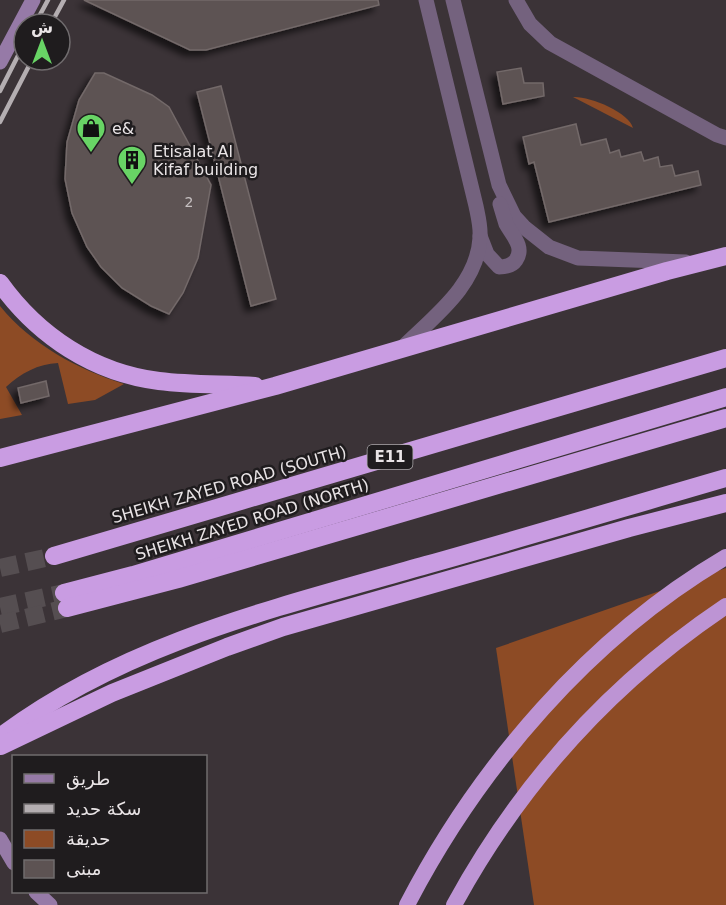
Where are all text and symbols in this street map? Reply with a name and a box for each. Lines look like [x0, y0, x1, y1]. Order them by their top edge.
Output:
north arrow [12, 12, 72, 72]
text: ش [31, 18, 53, 37]
shop icon: e& [75, 112, 107, 154]
place label: e& [112, 119, 134, 138]
place label: Etisalat Al Kifaf building [153, 142, 258, 179]
building icon: Etisalat Al Kifaf building [116, 144, 148, 186]
house number: 2 [185, 194, 193, 210]
street label: SHEIKH ZAYED ROAD (SOUTH) [110, 442, 349, 527]
road number: E11 [368, 445, 412, 469]
street label: SHEIKH ZAYED ROAD (NORTH) [133, 475, 371, 564]
legend [12, 755, 207, 893]
text: طريق [66, 768, 110, 790]
text: سكة حديد [66, 798, 141, 819]
text: حديقة [66, 828, 110, 849]
text: مبنى [66, 858, 102, 879]

